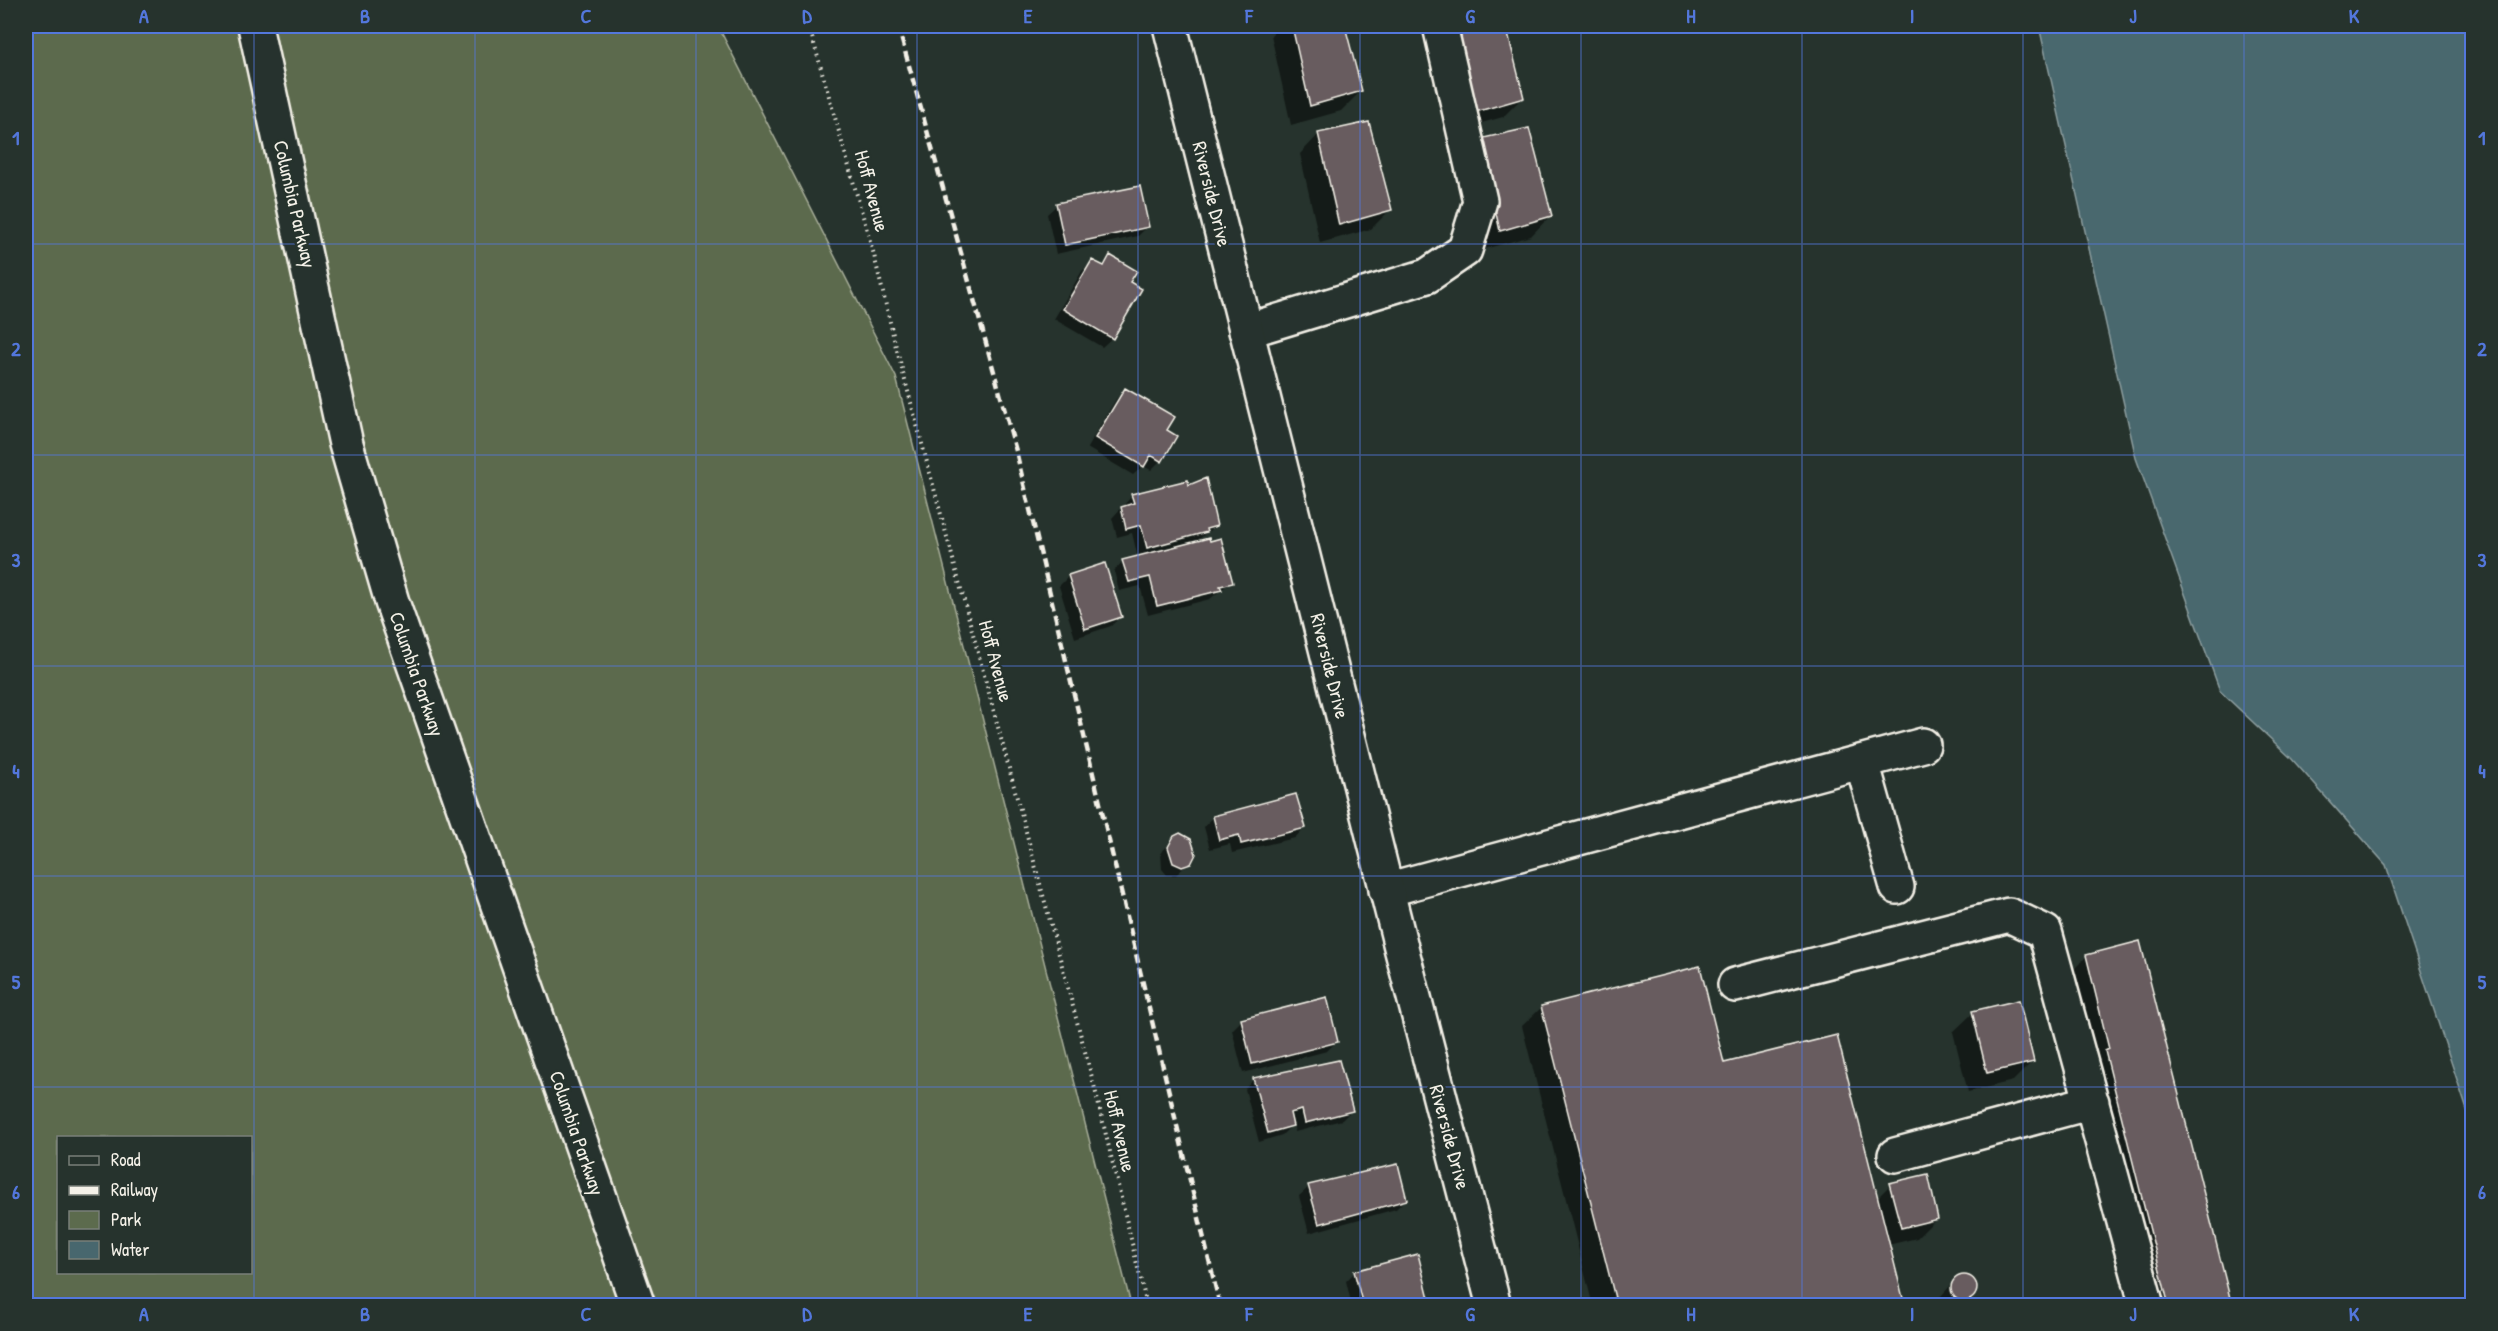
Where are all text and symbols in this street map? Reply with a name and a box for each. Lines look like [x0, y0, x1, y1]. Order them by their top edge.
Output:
text: A [139, 2, 149, 29]
text: B [360, 2, 370, 29]
text: C [581, 2, 592, 29]
text: D [802, 2, 812, 29]
text: E [1024, 2, 1033, 29]
text: F [1244, 2, 1254, 29]
text: G [1465, 2, 1475, 29]
text: H [1686, 2, 1696, 29]
text: I [1910, 2, 1914, 29]
text: J [2129, 2, 2137, 29]
text: K [2349, 2, 2360, 29]
text: 1 [12, 124, 20, 151]
text: 1 [2478, 124, 2486, 151]
street label: Columbia Parkway [268, 137, 323, 270]
street label: Riverside Drive [1186, 139, 1239, 249]
street label: Hoff Avenue [849, 147, 896, 235]
text: 2 [11, 335, 21, 362]
text: 2 [2477, 335, 2487, 362]
text: 3 [12, 546, 21, 573]
text: 3 [2478, 546, 2487, 573]
street label: Columbia Parkway [384, 608, 451, 740]
street label: Riverside Drive [1304, 611, 1357, 721]
street label: Hoff Avenue [973, 617, 1020, 705]
text: 4 [12, 757, 20, 784]
text: 4 [2478, 757, 2486, 784]
text: 5 [12, 968, 21, 995]
text: 5 [2478, 968, 2487, 995]
street label: Columbia Parkway [544, 1067, 611, 1199]
street label: Riverside Drive [1424, 1082, 1477, 1192]
street label: Hoff Avenue [1098, 1087, 1143, 1175]
legend [57, 1136, 252, 1274]
text: Road [111, 1147, 141, 1172]
text: Railway [111, 1177, 158, 1202]
text: 6 [12, 1178, 20, 1205]
text: 6 [2478, 1178, 2486, 1205]
text: Park [111, 1207, 142, 1232]
text: Water [111, 1237, 149, 1262]
text: A [139, 1300, 149, 1327]
text: B [360, 1300, 370, 1327]
text: C [581, 1300, 592, 1327]
text: D [802, 1300, 812, 1327]
text: E [1024, 1300, 1033, 1327]
text: F [1244, 1300, 1254, 1327]
text: G [1465, 1300, 1475, 1327]
text: H [1686, 1300, 1696, 1327]
text: I [1910, 1300, 1914, 1327]
text: J [2129, 1300, 2137, 1327]
text: K [2349, 1300, 2360, 1327]

